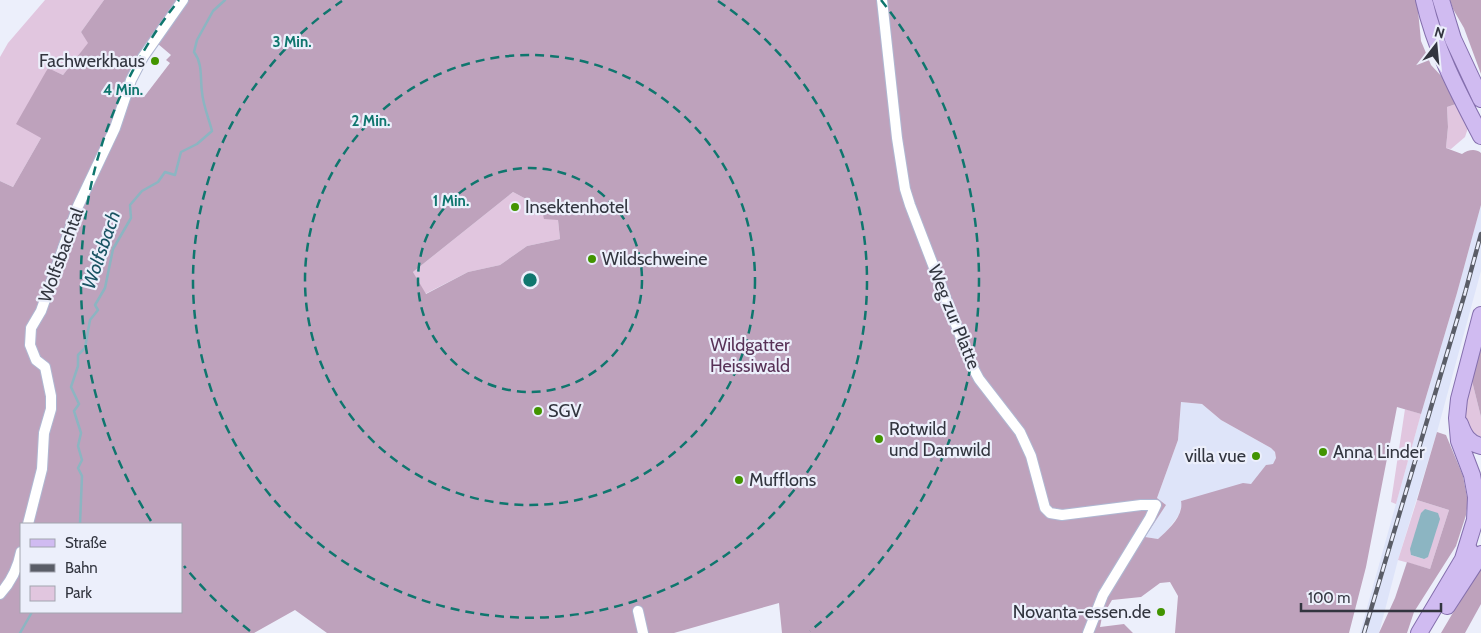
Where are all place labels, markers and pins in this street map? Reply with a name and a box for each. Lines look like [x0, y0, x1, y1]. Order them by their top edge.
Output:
place label: Fachwerkhaus [39, 50, 145, 72]
marker: Fachwerkhaus [149, 55, 161, 67]
place label: Insektenhotel [525, 196, 629, 218]
marker: Insektenhotel [509, 201, 521, 213]
place label: Wildschweine [602, 248, 707, 270]
marker: Wildschweine [586, 253, 598, 265]
centre of rings [521, 271, 539, 289]
place label: SGV [548, 400, 582, 422]
marker: SGV [532, 405, 544, 417]
place label: Rotwild und Damwild [889, 418, 991, 461]
marker: Rotwild und Damwild [873, 433, 885, 445]
place label: Anna Linder [1333, 441, 1425, 463]
place label: villa vue [1185, 445, 1246, 467]
marker: Anna Linder [1317, 446, 1329, 458]
marker: villa vue [1250, 450, 1262, 462]
place label: Mufflons [749, 469, 816, 491]
marker: Mufflons [733, 474, 745, 486]
place label: Novanta-essen.de [1013, 601, 1151, 623]
marker: Novanta-essen.de [1155, 606, 1167, 618]

